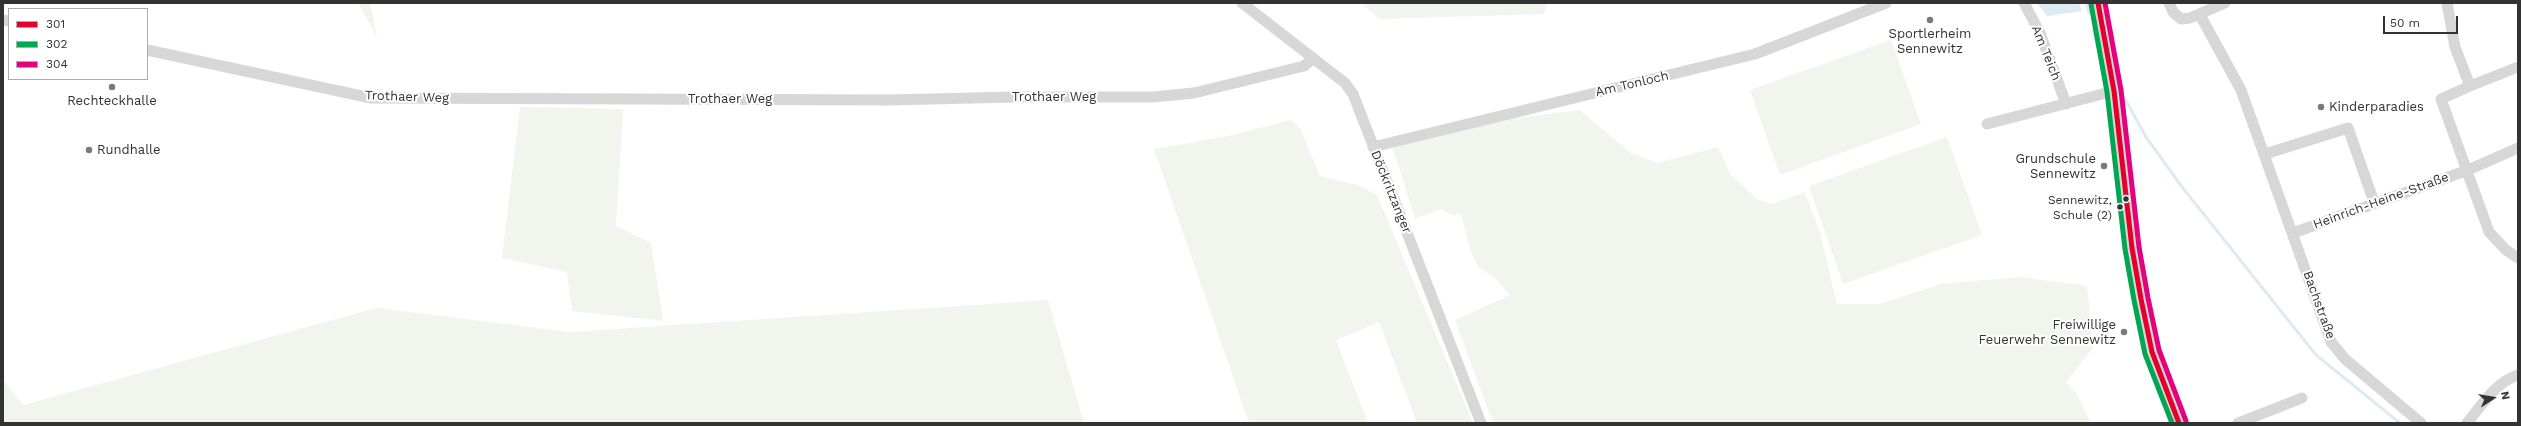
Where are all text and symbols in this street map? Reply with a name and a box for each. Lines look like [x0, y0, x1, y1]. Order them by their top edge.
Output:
legend [8, 8, 148, 80]
scale bar [2385, 8, 2460, 34]
marker: Sportlerheim Sennewitz [1925, 15, 1935, 25]
text: 50 m [2390, 16, 2420, 30]
text: 301 [46, 17, 65, 31]
street label: Am Teich [2028, 23, 2064, 83]
place label: Sportlerheim Sennewitz [1889, 26, 1971, 57]
text: 302 [46, 37, 67, 51]
text: 304 [46, 57, 68, 71]
street label: Am Tonloch [1594, 68, 1670, 100]
marker: Rechteckhalle [107, 82, 117, 92]
street label: Trothaer Weg [365, 88, 449, 106]
street label: Trothaer Weg [1012, 89, 1096, 105]
street label: Trothaer Weg [688, 91, 772, 107]
place label: Rechteckhalle [67, 93, 157, 109]
place label: Kinderparadies [2329, 99, 2424, 115]
marker: Kinderparadies [2316, 102, 2326, 112]
place label: Rundhalle [97, 142, 161, 158]
marker: Rundhalle [84, 145, 94, 155]
street label: Döckritzanger [1367, 148, 1415, 236]
place label: Grundschule Sennewitz [2015, 151, 2096, 182]
marker: Grundschule Sennewitz [2099, 161, 2109, 171]
street label: Heinrich-Heine-Straße [2311, 169, 2451, 233]
place label: Sennewitz, Schule (2) [2048, 193, 2112, 221]
unlabelled marker [2121, 194, 2131, 204]
marker: Sennewitz, Schule (2) [2115, 202, 2125, 212]
street label: Bachstraße [2299, 269, 2339, 341]
place label: Freiwillige Feuerwehr Sennewitz [1979, 317, 2116, 348]
marker: Freiwillige Feuerwehr Sennewitz [2119, 327, 2129, 337]
north arrow [2473, 378, 2513, 418]
text: N [2498, 390, 2512, 401]

